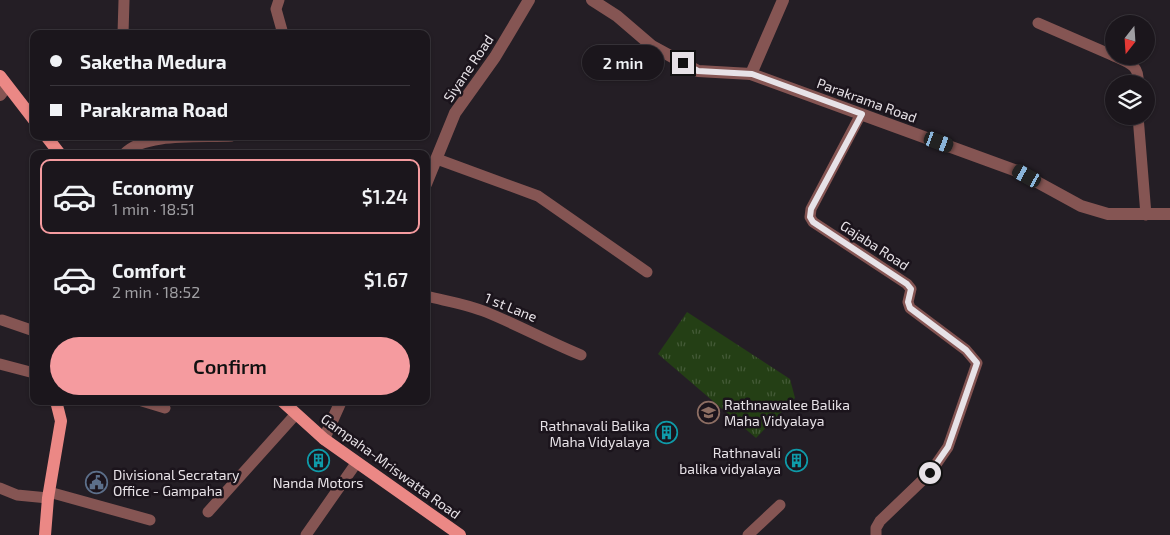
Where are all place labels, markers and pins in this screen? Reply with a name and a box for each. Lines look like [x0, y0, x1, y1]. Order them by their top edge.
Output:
place label: Rathnawalee Balika Maha Vidyalaya [724, 396, 850, 429]
school or university icon: Rathnawalee Balika Maha Vidyalaya [696, 400, 720, 424]
place label: Rathnavali Balika Maha Vidyalaya [540, 417, 650, 450]
building icon: Rathnavali Balika Maha Vidyalaya [654, 421, 678, 445]
place label: Rathnavali balika vidyalaya [679, 444, 781, 477]
building icon: Nanda Motors [306, 448, 330, 472]
building icon: Rathnavali balika vidyalaya [785, 448, 809, 472]
place label: Divisional Secratary Office - Gampaha [113, 466, 240, 499]
public building icon: Divisional Secratary Office - Gampaha [85, 470, 109, 494]
place label: Nanda Motors [273, 474, 363, 491]

